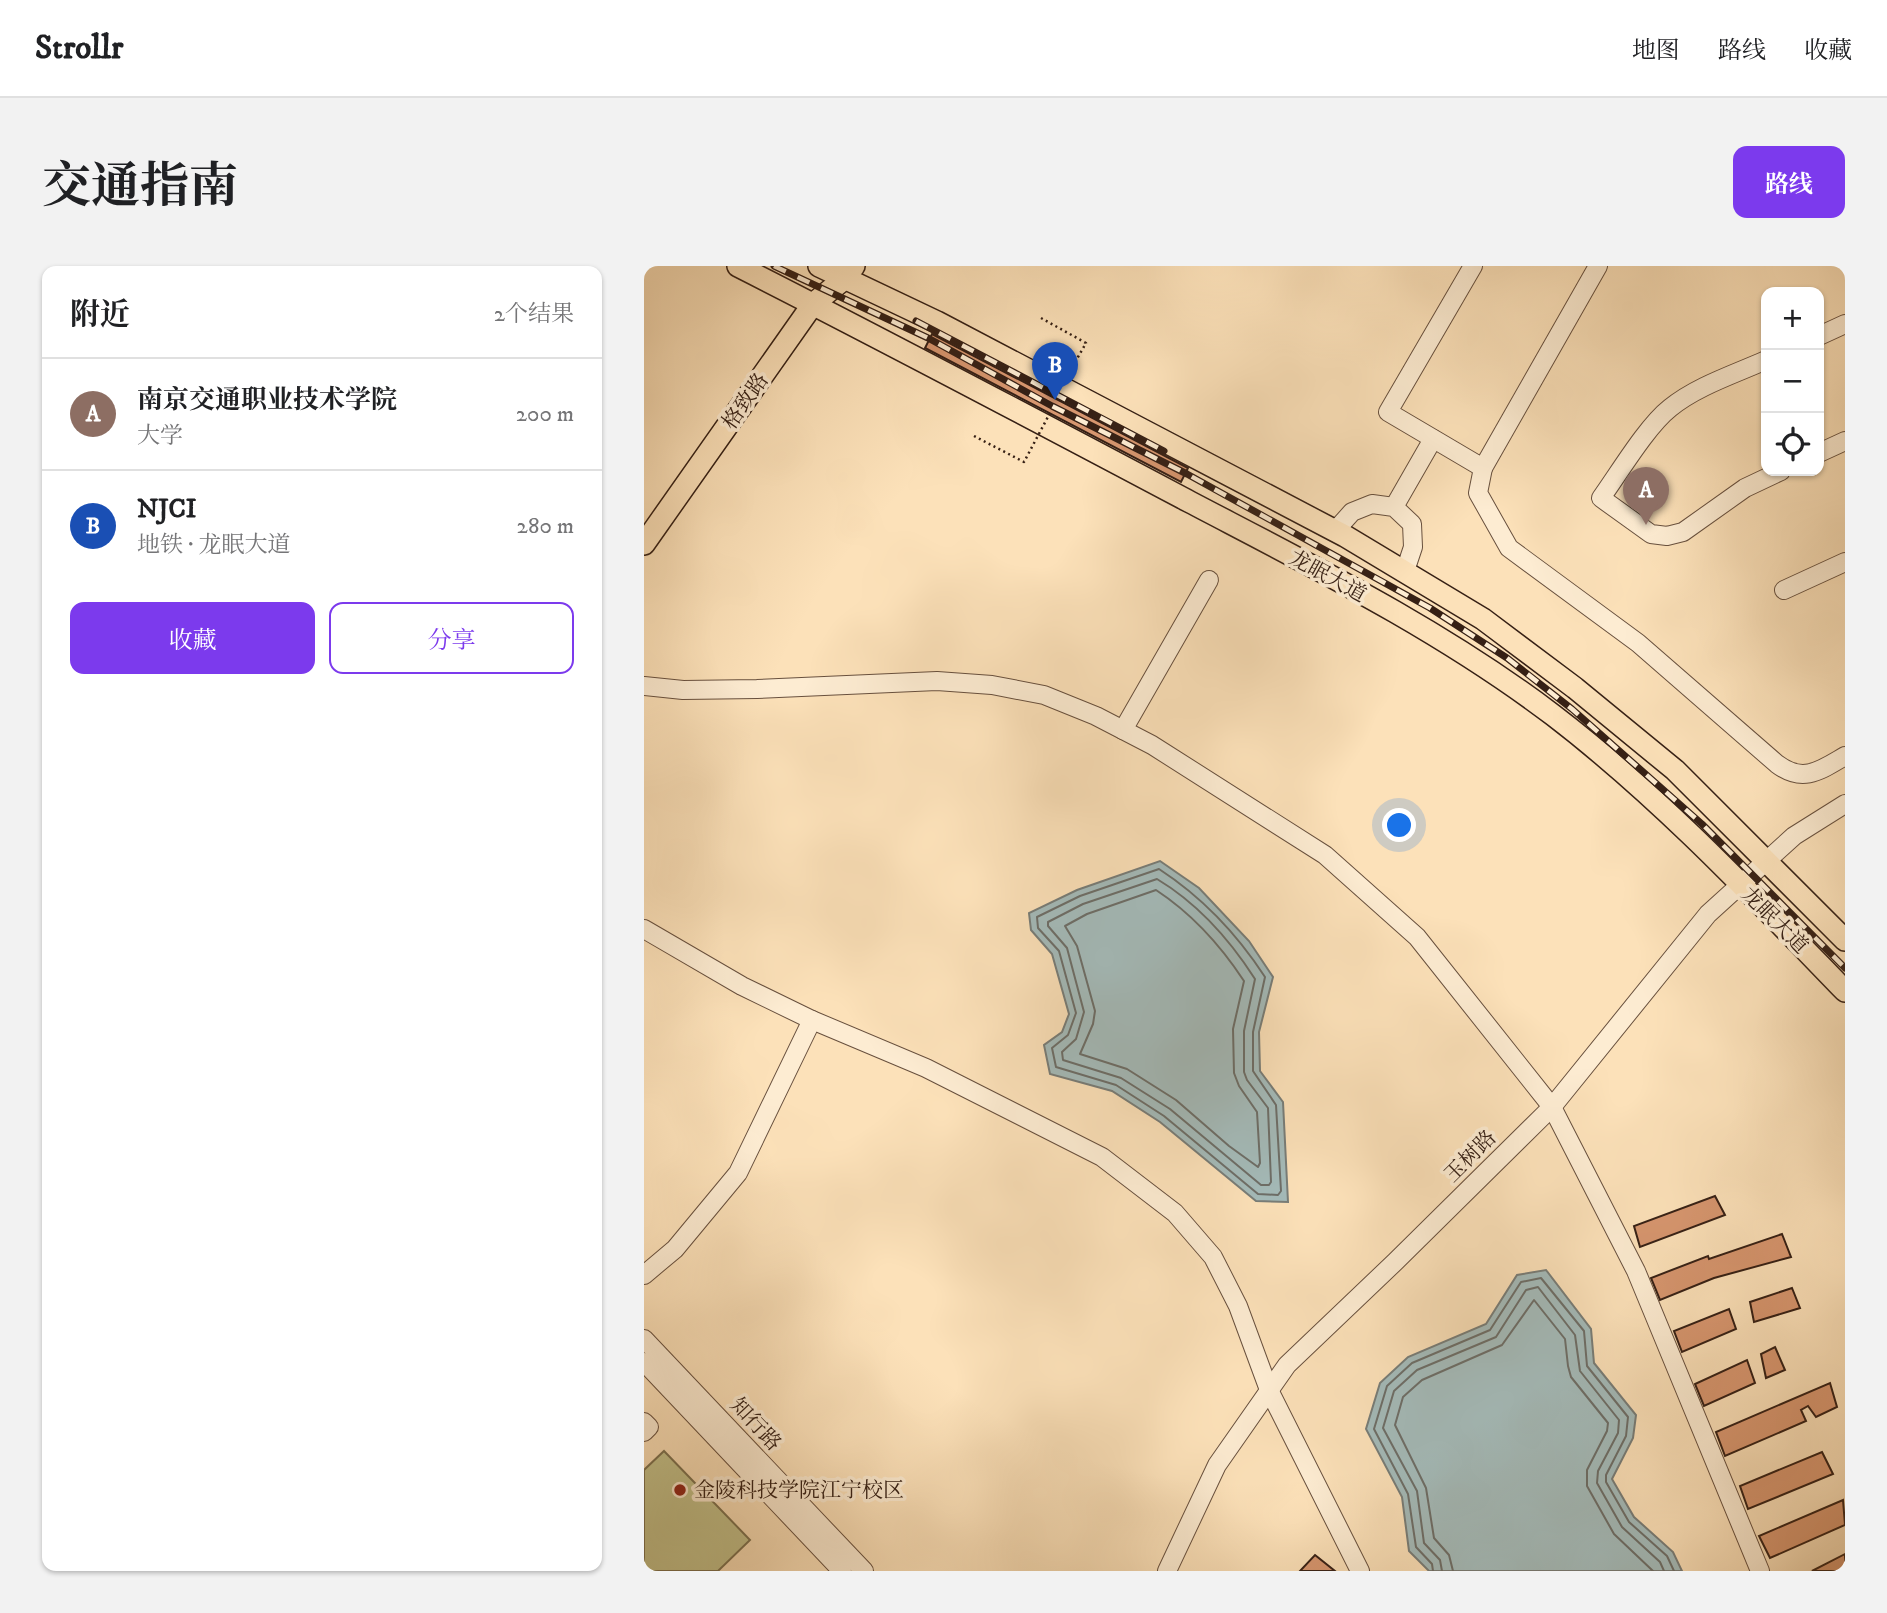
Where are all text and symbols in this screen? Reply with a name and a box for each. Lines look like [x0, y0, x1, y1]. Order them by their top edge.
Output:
text: Strollr [35, 28, 123, 69]
text: 地图 [1632, 36, 1680, 66]
text: 路线 [1718, 36, 1766, 66]
text: 收藏 [1804, 36, 1852, 66]
button: 路线 [1733, 146, 1845, 218]
text: 交通指南 [42, 157, 238, 219]
map controls [1761, 287, 1824, 476]
button: + [1761, 287, 1824, 350]
text: 附近 [70, 297, 130, 334]
text: 2个结果 [494, 300, 574, 329]
pin: B [1032, 342, 1078, 400]
button: − [1761, 350, 1824, 413]
street label: 格致路 [717, 368, 775, 435]
text: 南京交通职业技术学院 [137, 384, 397, 417]
text: A [86, 400, 100, 429]
text: 200 m [516, 400, 574, 429]
button: locate [1761, 413, 1824, 476]
text: 大学 [137, 422, 183, 451]
pin: A [1623, 467, 1669, 525]
text: NJCI [137, 493, 197, 526]
text: B [86, 512, 100, 541]
text: 280 m [517, 512, 574, 541]
text: 地铁 · 龙眠大道 [137, 531, 290, 560]
street label: 龙眠大道 [1284, 545, 1371, 609]
button: 收藏 [70, 602, 315, 674]
button: 分享 [329, 602, 574, 674]
your location [1382, 808, 1416, 842]
street label: 龙眠大道 [1735, 882, 1813, 960]
street label: 玉树路 [1439, 1125, 1502, 1188]
street label: 知行路 [724, 1393, 786, 1457]
place label: 金陵科技学院江宁校区 [694, 1478, 904, 1504]
marker: 金陵科技学院江宁校区 [672, 1482, 688, 1498]

